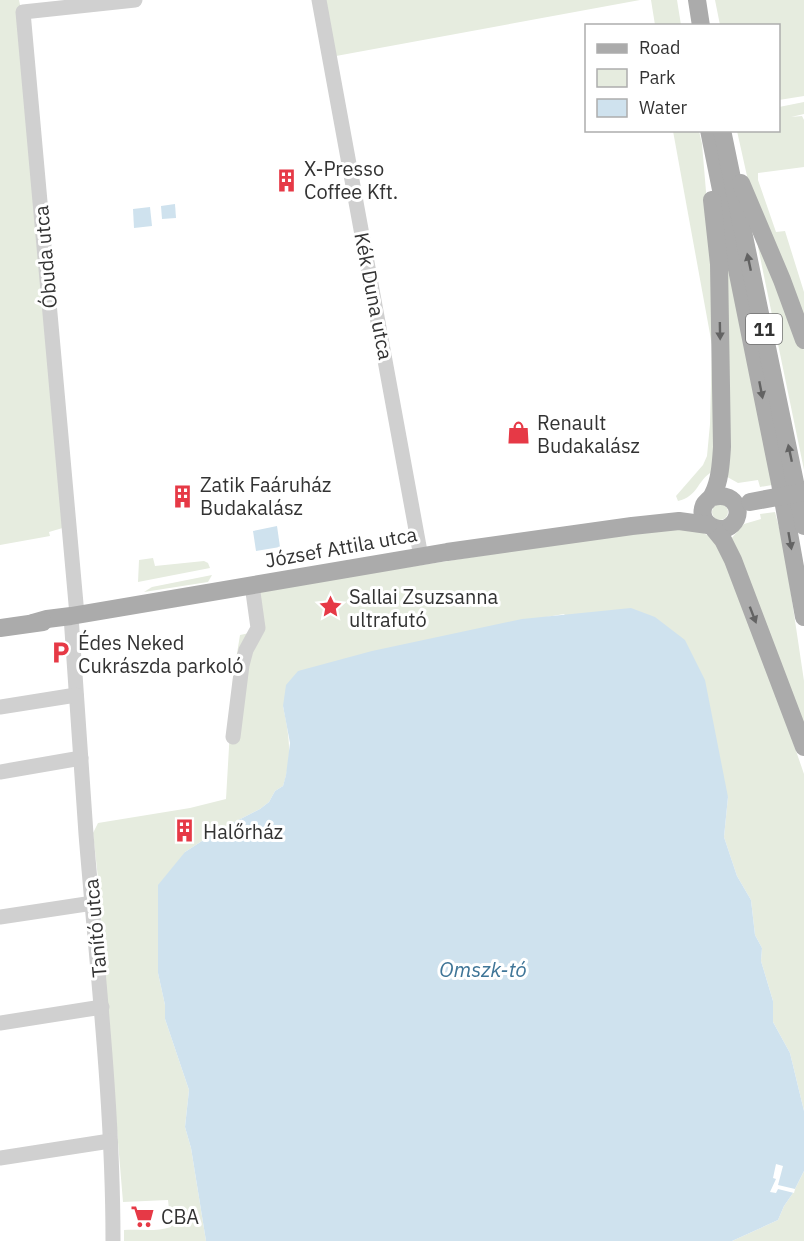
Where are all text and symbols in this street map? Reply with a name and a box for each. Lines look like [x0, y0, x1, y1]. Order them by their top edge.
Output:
legend [585, 24, 780, 132]
text: Road [639, 36, 680, 59]
text: Park [639, 66, 676, 89]
text: Water [639, 96, 688, 119]
place label: X-Presso Coffee Kft. [304, 155, 398, 205]
building icon: X-Presso Coffee Kft. [273, 167, 299, 193]
street label: Óbuda utca [27, 204, 63, 310]
street label: Kék Duna utca [348, 230, 400, 362]
one-way arrow [744, 252, 754, 271]
road number: 11 [746, 314, 782, 344]
one-way arrow [715, 322, 725, 341]
one-way arrow [757, 381, 766, 400]
place label: Renault Budakalász [537, 409, 640, 459]
shop icon: Renault Budakalász [506, 420, 532, 446]
one-way arrow [785, 443, 794, 462]
place label: Zatik Faáruház Budakalász [200, 471, 331, 521]
building icon: Zatik Faáruház Budakalász [169, 483, 195, 509]
street label: József Attila utca [263, 520, 419, 574]
one-way arrow [786, 532, 795, 551]
place label: Sallai Zsuzsanna ultrafutó [349, 583, 499, 633]
place icon: Sallai Zsuzsanna ultrafutó [318, 594, 344, 620]
one-way arrow [749, 606, 759, 624]
place label: Édes Neked Cukrászda parkoló [78, 629, 244, 679]
parking icon: Édes Neked Cukrászda parkoló [47, 640, 73, 666]
building icon: Halőrház [172, 818, 198, 844]
place label: Halőrház [203, 818, 283, 845]
street label: Tanító utca [77, 877, 113, 978]
water label: Omszk-tó [439, 955, 527, 983]
supermarket icon: CBA [130, 1203, 156, 1229]
place label: CBA [161, 1203, 199, 1230]

